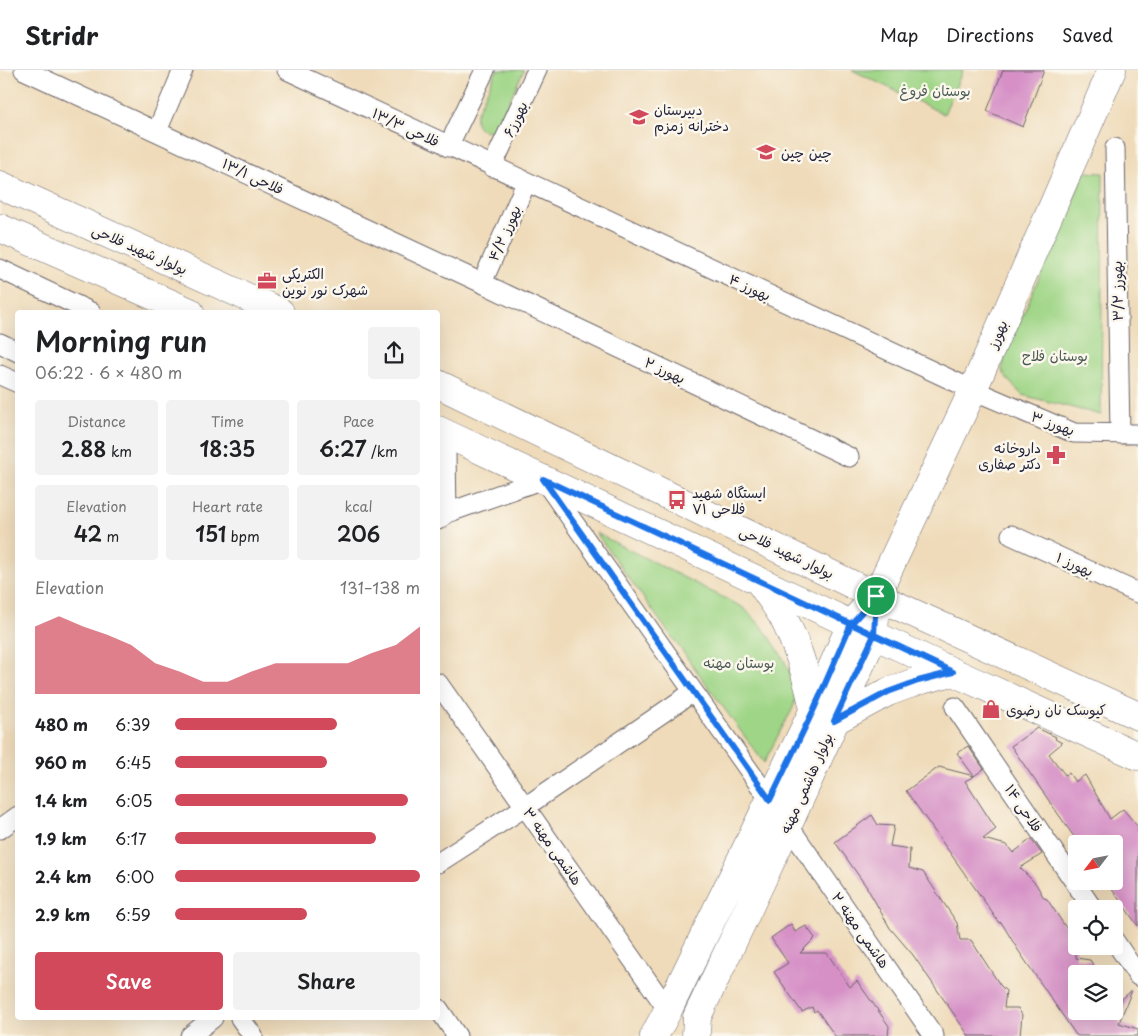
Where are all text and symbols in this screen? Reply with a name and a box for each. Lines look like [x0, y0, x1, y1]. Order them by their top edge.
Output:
text: Stridr [25, 17, 98, 53]
text: Map [880, 21, 918, 48]
text: Directions [946, 21, 1034, 48]
text: Saved [1062, 21, 1113, 48]
park label: بوستان فروغ [899, 80, 971, 101]
street label: بهورز۶ [498, 98, 532, 140]
place label: دبیرستان دخترانه زمزم [654, 99, 729, 137]
street label: فلاحی ۱۳/۳ [369, 102, 443, 152]
school or university icon: دبیرستان دخترانه زمزم [628, 106, 650, 128]
school or university icon: چین چین [755, 141, 777, 163]
place label: چین چین [781, 142, 832, 163]
street label: فلاحی ۱۳/۱ [219, 153, 287, 199]
street label: بهورز ۴/۲ [482, 202, 526, 264]
street label: بولوار شهید فلاحی [89, 219, 191, 279]
street label: بهورز ۳/۲ [1106, 261, 1128, 321]
place label: الکتریکی شهرک نور نوین [282, 263, 368, 300]
street label: بهورز ۴ [726, 268, 774, 306]
office icon: الکتریکی شهرک نور نوین [256, 270, 278, 292]
street label: بهورز [981, 317, 1012, 352]
text: Morning run [35, 319, 207, 362]
button: share [368, 327, 420, 379]
park label: بوستان فلاح [1022, 345, 1088, 366]
street label: بهورز ۲ [641, 351, 689, 389]
text: 06:22 · 6 × 480 m [35, 360, 182, 384]
street label: بهورز ۳ [1028, 405, 1078, 441]
text: Distance [67, 411, 126, 432]
text: Time [211, 411, 244, 432]
text: Pace [343, 411, 374, 432]
text: 2.88 [61, 432, 106, 464]
text: 18:35 [199, 432, 256, 464]
text: 6:27 [319, 432, 366, 464]
place label: داروخانه دکتر صفاری [978, 437, 1041, 474]
text: km [106, 441, 132, 462]
text: /km [366, 441, 398, 462]
pharmacy icon: داروخانه دکتر صفاری [1045, 444, 1067, 466]
place label: ایستگاه شهید فلاحی ۷۱ [692, 482, 766, 519]
bus stop icon: ایستگاه شهید فلاحی ۷۱ [666, 489, 688, 511]
text: Elevation [66, 496, 127, 517]
text: Heart rate [192, 496, 263, 517]
text: kcal [345, 496, 372, 517]
text: 42 [74, 517, 102, 549]
text: 151 [195, 517, 226, 549]
text: 206 [337, 517, 380, 549]
street label: بولوار شهید فلاحی [736, 520, 838, 584]
text: m [102, 526, 119, 547]
text: bpm [226, 526, 260, 547]
street label: بهورز ۱ [1053, 547, 1097, 581]
text: Elevation [35, 575, 104, 599]
text: 131–138 m [340, 575, 420, 599]
pin [855, 575, 897, 617]
icon: arrive [862, 582, 890, 610]
park label: بوستان مهنه [704, 652, 774, 673]
shop icon: کیوسک نان رضوی [980, 698, 1002, 720]
place label: کیوسک نان رضوی [1006, 699, 1106, 720]
text: 480 m [35, 712, 88, 736]
text: 6:39 [115, 712, 150, 736]
street label: بولوار هاشمی مهنه [774, 729, 838, 837]
text: 960 m [35, 750, 87, 774]
text: 6:45 [115, 750, 151, 774]
street label: فلاحی ۱۴ [1000, 780, 1048, 836]
text: 1.4 km [35, 788, 87, 812]
text: 6:05 [115, 788, 153, 812]
street label: هاشمی مهنه ۳ [518, 803, 588, 889]
text: 1.9 km [35, 826, 87, 850]
text: 6:17 [115, 826, 147, 850]
north arrow [1068, 835, 1122, 890]
map controls [1068, 835, 1123, 1020]
text: 2.4 km [35, 864, 91, 888]
text: 6:00 [115, 864, 154, 888]
street label: هاشمی مهنه ۲ [827, 888, 895, 972]
button: locate [1068, 900, 1123, 955]
text: 2.9 km [35, 902, 90, 926]
text: 6:59 [115, 902, 151, 926]
button: Save [35, 952, 223, 1010]
button: Share [233, 952, 420, 1010]
button: layers [1068, 965, 1123, 1020]

